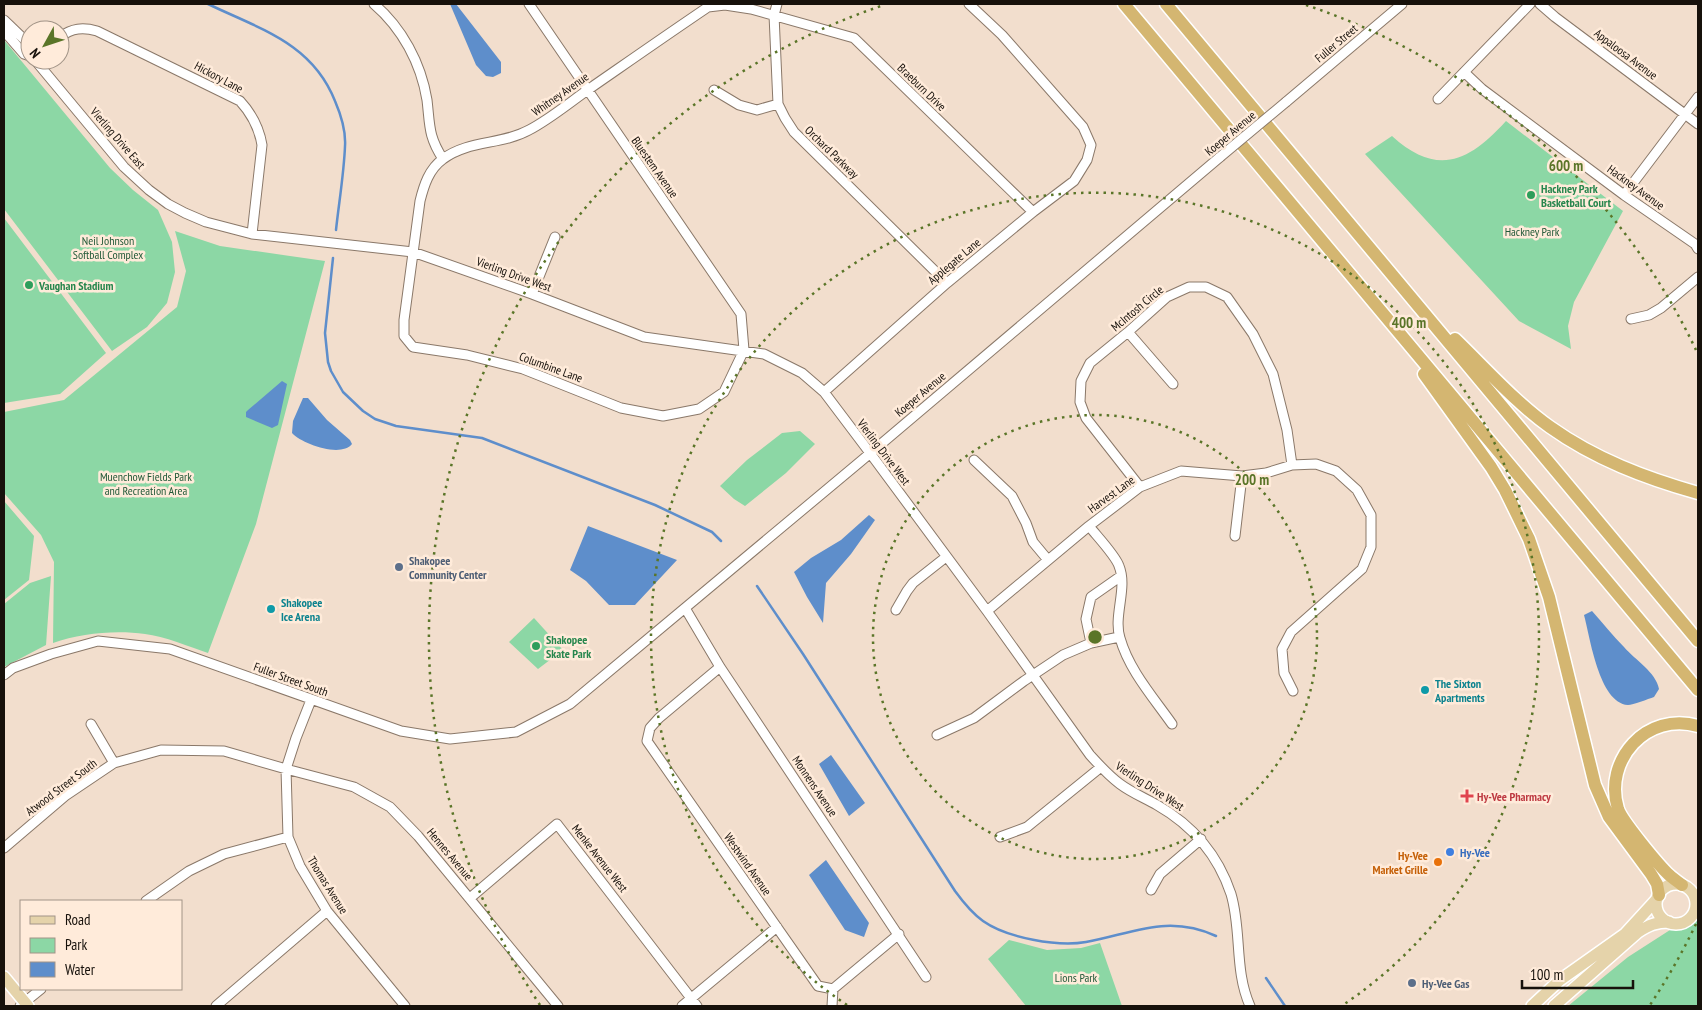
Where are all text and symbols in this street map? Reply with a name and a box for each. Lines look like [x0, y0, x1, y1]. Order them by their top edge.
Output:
north arrow [20, 20, 70, 70]
street label: Fuller Street [1311, 20, 1361, 65]
street label: Appaloosa Avenue [1591, 25, 1661, 83]
text: N [26, 45, 44, 62]
street label: Hickory Lane [192, 58, 246, 96]
street label: Braeburn Drive [894, 60, 950, 114]
street label: Whitney Avenue [529, 69, 591, 119]
street label: Vierling Drive East [87, 103, 149, 172]
street label: Koeper Avenue [1202, 107, 1258, 159]
street label: Orchard Parkway [802, 122, 863, 182]
street label: Bluestem Avenue [628, 134, 682, 200]
text: 600 m [1549, 156, 1583, 175]
street label: Hackney Avenue [1605, 161, 1668, 213]
place label: Hackney Park Basketball Court [1541, 181, 1612, 210]
marker: Hackney Park Basketball Court [1525, 189, 1537, 201]
park label: Hackney Park [1505, 224, 1560, 239]
park label: Neil Johnson Softball Complex [73, 233, 143, 262]
street label: Applegate Lane [925, 235, 983, 287]
street label: Vierling Drive West [473, 253, 554, 295]
place label: Vaughan Stadium [38, 278, 113, 293]
marker: Vaughan Stadium [23, 279, 35, 291]
street label: McIntosh Circle [1108, 282, 1166, 334]
text: 400 m [1392, 313, 1426, 332]
street label: Columbine Lane [517, 349, 585, 385]
street label: Koeper Avenue [892, 368, 948, 420]
street label: Vierling Drive West [854, 415, 914, 489]
park label: Muenchow Fields Park and Recreation Area [100, 469, 192, 498]
text: 200 m [1235, 470, 1269, 489]
street label: Harvest Lane [1085, 472, 1137, 516]
place label: Shakopee Community Center [409, 553, 487, 582]
marker: Shakopee Community Center [393, 561, 405, 573]
place label: Shakopee Ice Arena [281, 595, 322, 624]
marker: Shakopee Ice Arena [265, 603, 277, 615]
centre of rings [1086, 628, 1104, 646]
place label: Shakopee Skate Park [546, 632, 591, 661]
marker: Shakopee Skate Park [530, 640, 542, 652]
street label: Fuller Street South [252, 659, 330, 699]
place label: The Sixton Apartments [1434, 676, 1485, 705]
marker: The Sixton Apartments [1419, 684, 1431, 696]
street label: Monnens Avenue [789, 753, 841, 819]
street label: Atwood Street South [22, 755, 100, 819]
street label: Vierling Drive West [1112, 758, 1188, 814]
place label: Hy-Vee Pharmacy [1477, 789, 1551, 804]
marker: Hy-Vee Pharmacy [1461, 790, 1473, 802]
street label: Menke Avenue West [569, 821, 632, 896]
street label: Hennes Avenue [424, 825, 476, 883]
street label: Westwind Avenue [721, 830, 775, 898]
place label: Hy-Vee [1460, 845, 1490, 860]
marker: Hy-Vee [1444, 846, 1456, 858]
place label: Hy-Vee Market Grille [1373, 848, 1428, 877]
street label: Thomas Avenue [304, 853, 352, 917]
marker: Hy-Vee Market Grille [1432, 856, 1444, 868]
legend [20, 900, 182, 990]
text: Road [65, 910, 91, 929]
text: Park [65, 935, 87, 954]
scale bar [1522, 958, 1633, 990]
text: Water [65, 960, 96, 979]
text: 100 m [1530, 965, 1563, 984]
park label: Lions Park [1055, 970, 1098, 985]
place label: Hy-Vee Gas [1422, 976, 1470, 991]
marker: Hy-Vee Gas [1406, 977, 1418, 989]

